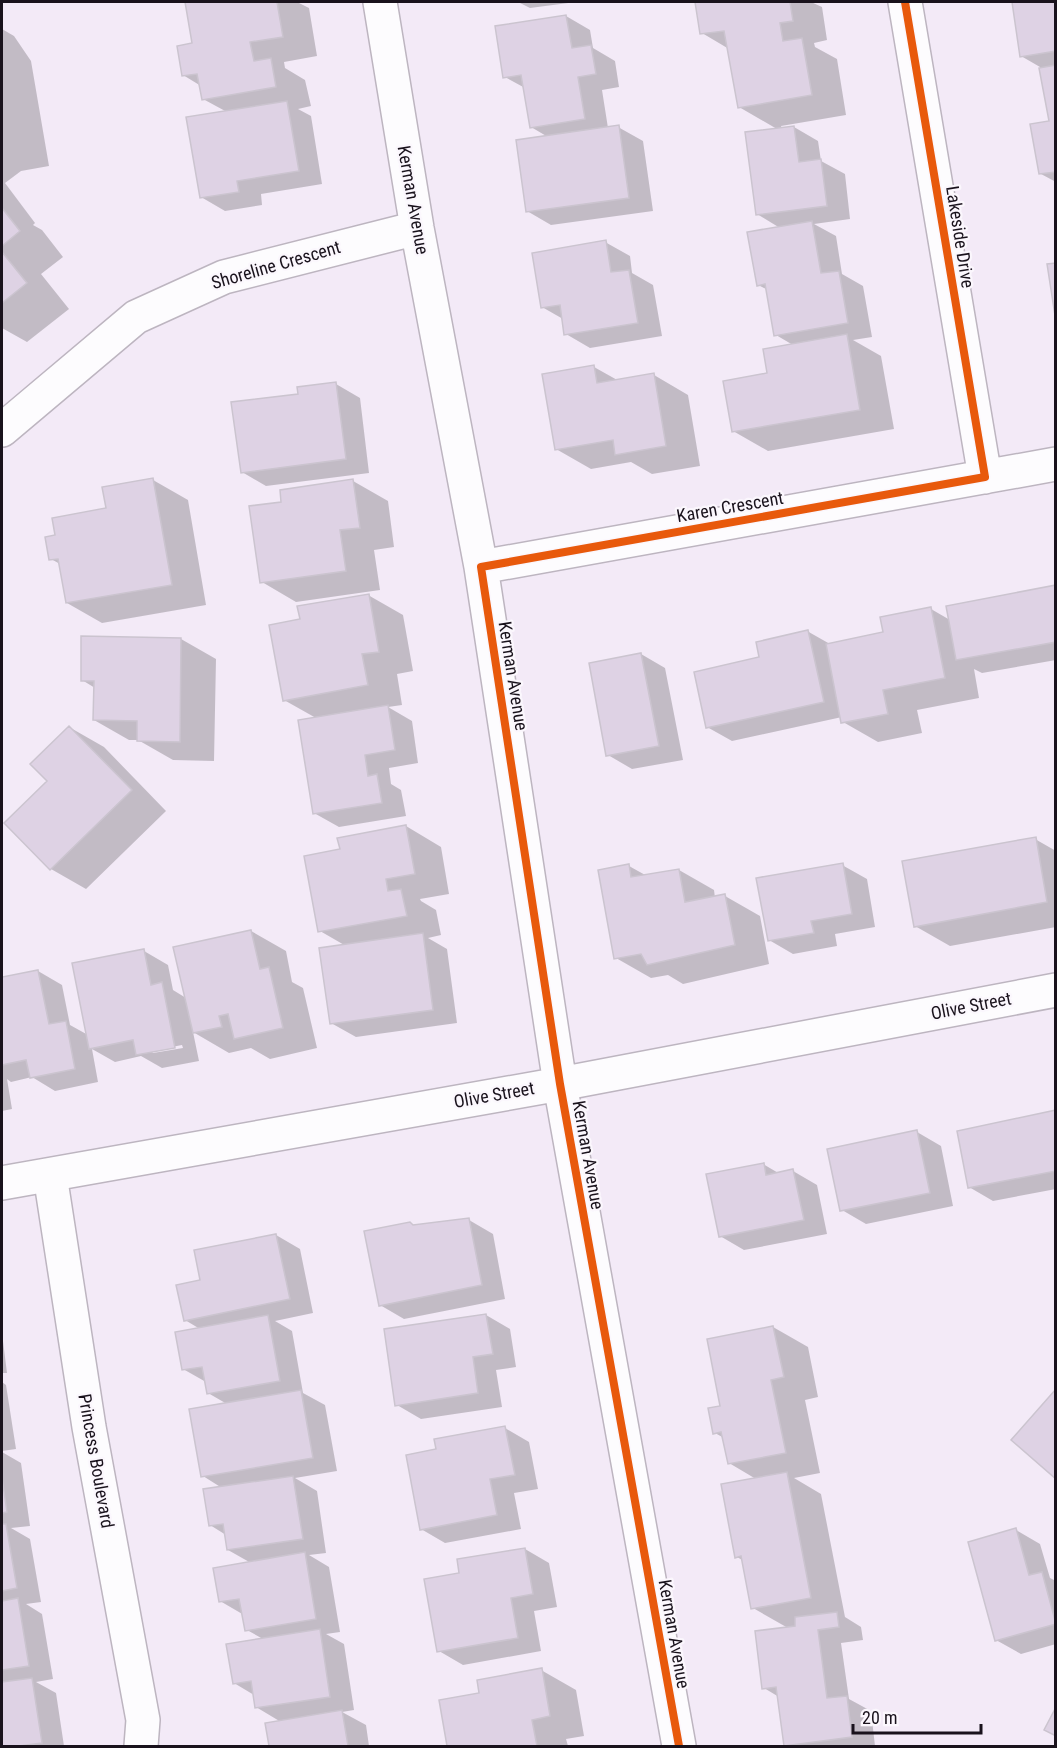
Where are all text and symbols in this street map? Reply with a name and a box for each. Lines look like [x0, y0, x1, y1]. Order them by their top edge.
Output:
street label: Kerman Avenue [394, 144, 433, 256]
street label: Lakeside Drive [942, 184, 979, 290]
street label: Shoreline Crescent [209, 236, 343, 293]
street label: Karen Crescent [675, 487, 785, 526]
street label: Kerman Avenue [494, 620, 532, 732]
street label: Olive Street [929, 987, 1013, 1024]
street label: Olive Street [452, 1077, 536, 1112]
street label: Kerman Avenue [569, 1099, 608, 1211]
street label: Princess Boulevard [74, 1392, 119, 1530]
street label: Kerman Avenue [655, 1578, 694, 1690]
scale bar [853, 1697, 980, 1735]
text: 20 m [862, 1707, 897, 1728]

